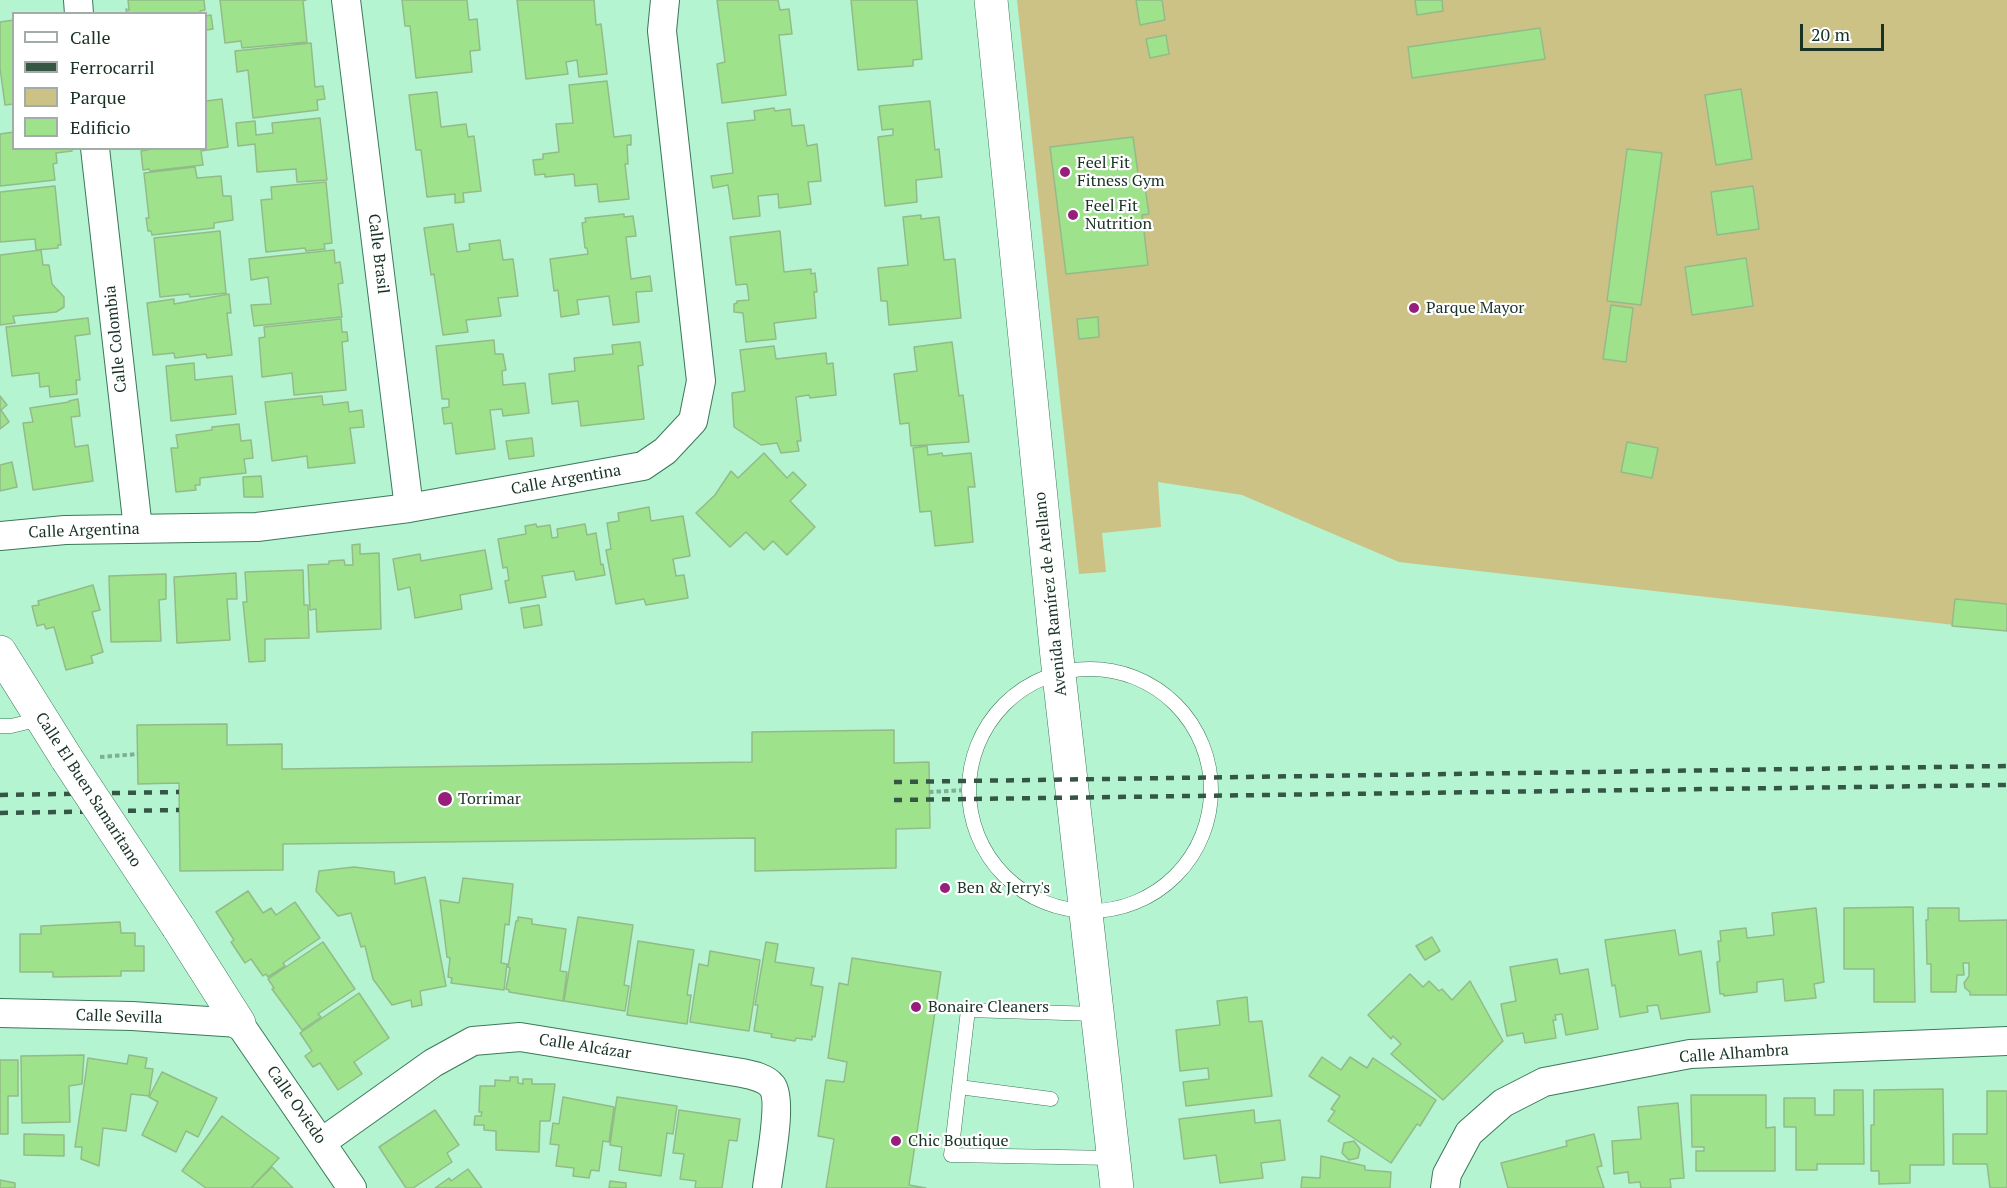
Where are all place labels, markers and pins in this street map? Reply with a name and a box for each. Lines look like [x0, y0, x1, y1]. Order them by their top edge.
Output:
place label: Feel Fit Fitness Gym [1077, 153, 1165, 191]
marker: Feel Fit Fitness Gym [1058, 165, 1072, 179]
place label: Feel Fit Nutrition [1085, 196, 1152, 234]
marker: Feel Fit Nutrition [1066, 208, 1080, 222]
place label: Parque Mayor [1426, 298, 1524, 318]
marker: Parque Mayor [1407, 301, 1421, 315]
place label: Torrimar [458, 789, 521, 809]
marker: Torrimar [436, 790, 454, 808]
place label: Ben & Jerry's [957, 878, 1050, 898]
marker: Ben & Jerry's [938, 881, 952, 895]
place label: Bonaire Cleaners [928, 997, 1049, 1017]
marker: Bonaire Cleaners [909, 1000, 923, 1014]
place label: Chic Boutique [908, 1131, 1008, 1151]
marker: Chic Boutique [889, 1134, 903, 1148]

